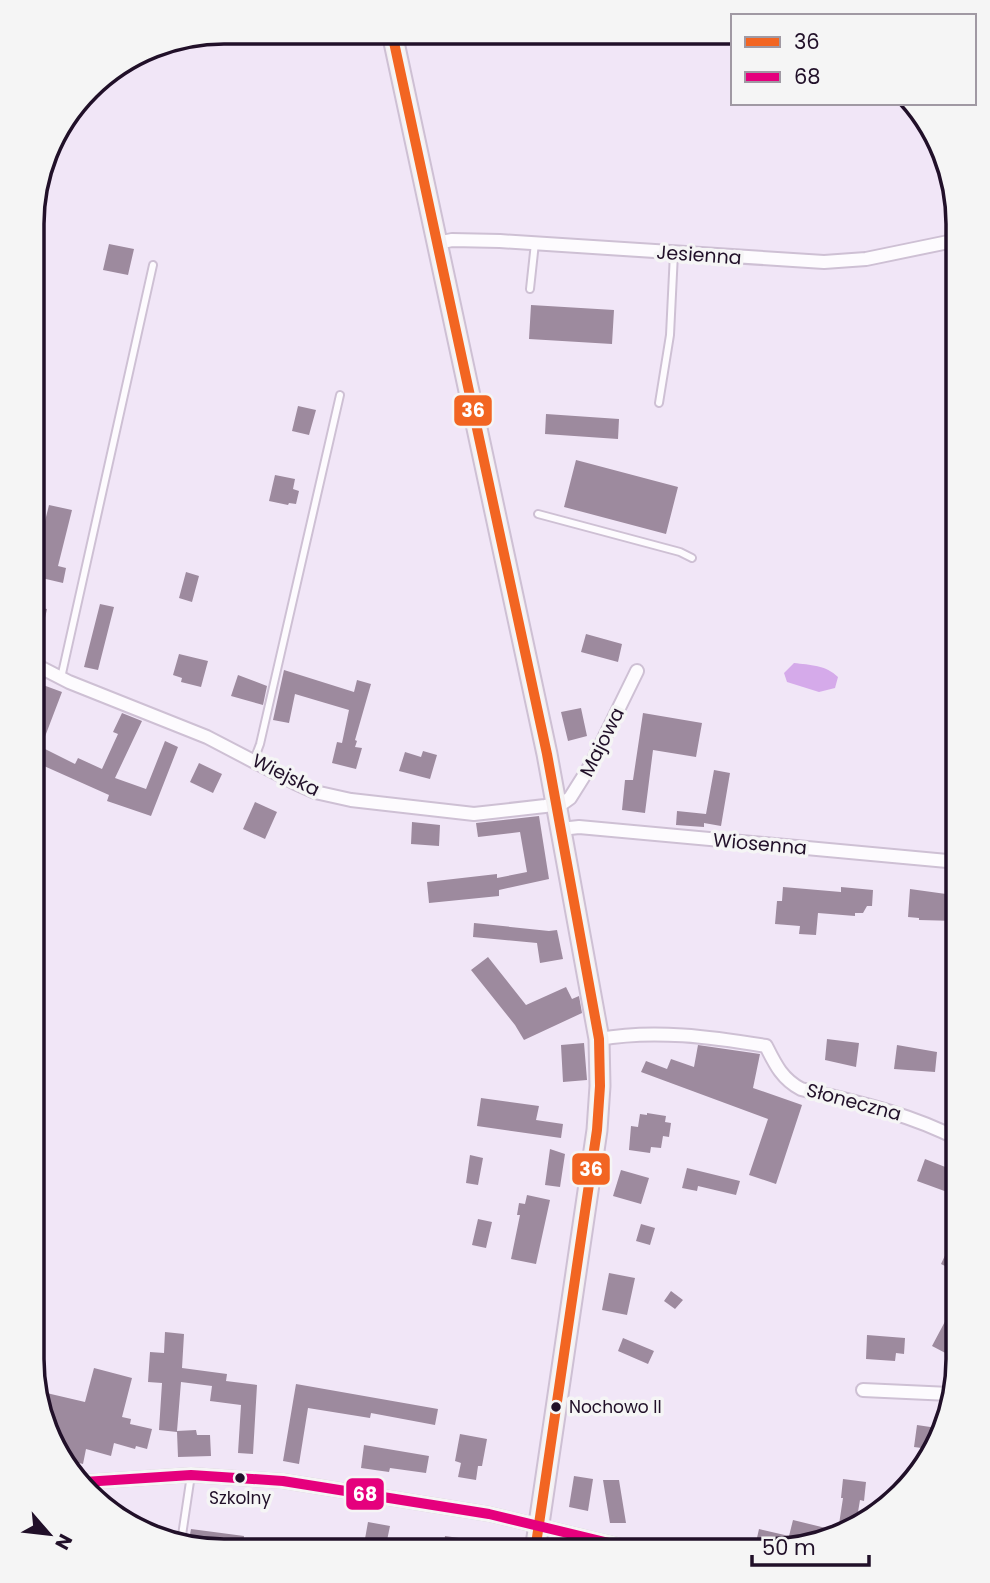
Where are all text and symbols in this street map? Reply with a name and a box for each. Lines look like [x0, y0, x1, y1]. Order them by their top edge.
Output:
legend [731, 14, 976, 105]
text: 36 [794, 27, 820, 56]
text: 68 [794, 62, 821, 91]
street label: Jesienna [655, 239, 743, 271]
line badge: 36 [453, 394, 493, 427]
text: 36 [461, 397, 485, 424]
street label: Majowa [573, 703, 631, 781]
street label: Wiejska [248, 747, 324, 803]
street label: Wiosenna [712, 826, 808, 862]
street label: Słoneczna [804, 1076, 904, 1128]
line badge: 36 [571, 1152, 611, 1186]
text: 36 [579, 1156, 603, 1183]
place label: Nochowo II [569, 1395, 662, 1419]
marker: Nochowo II [549, 1400, 563, 1414]
marker: Szkolny [233, 1471, 247, 1485]
line badge: 68 [345, 1477, 385, 1511]
text: 68 [353, 1481, 377, 1508]
place label: Szkolny [209, 1486, 271, 1510]
north arrow [14, 1499, 84, 1569]
scale bar [752, 1524, 869, 1568]
text: N [48, 1529, 79, 1554]
text: 50 m [762, 1533, 816, 1562]

